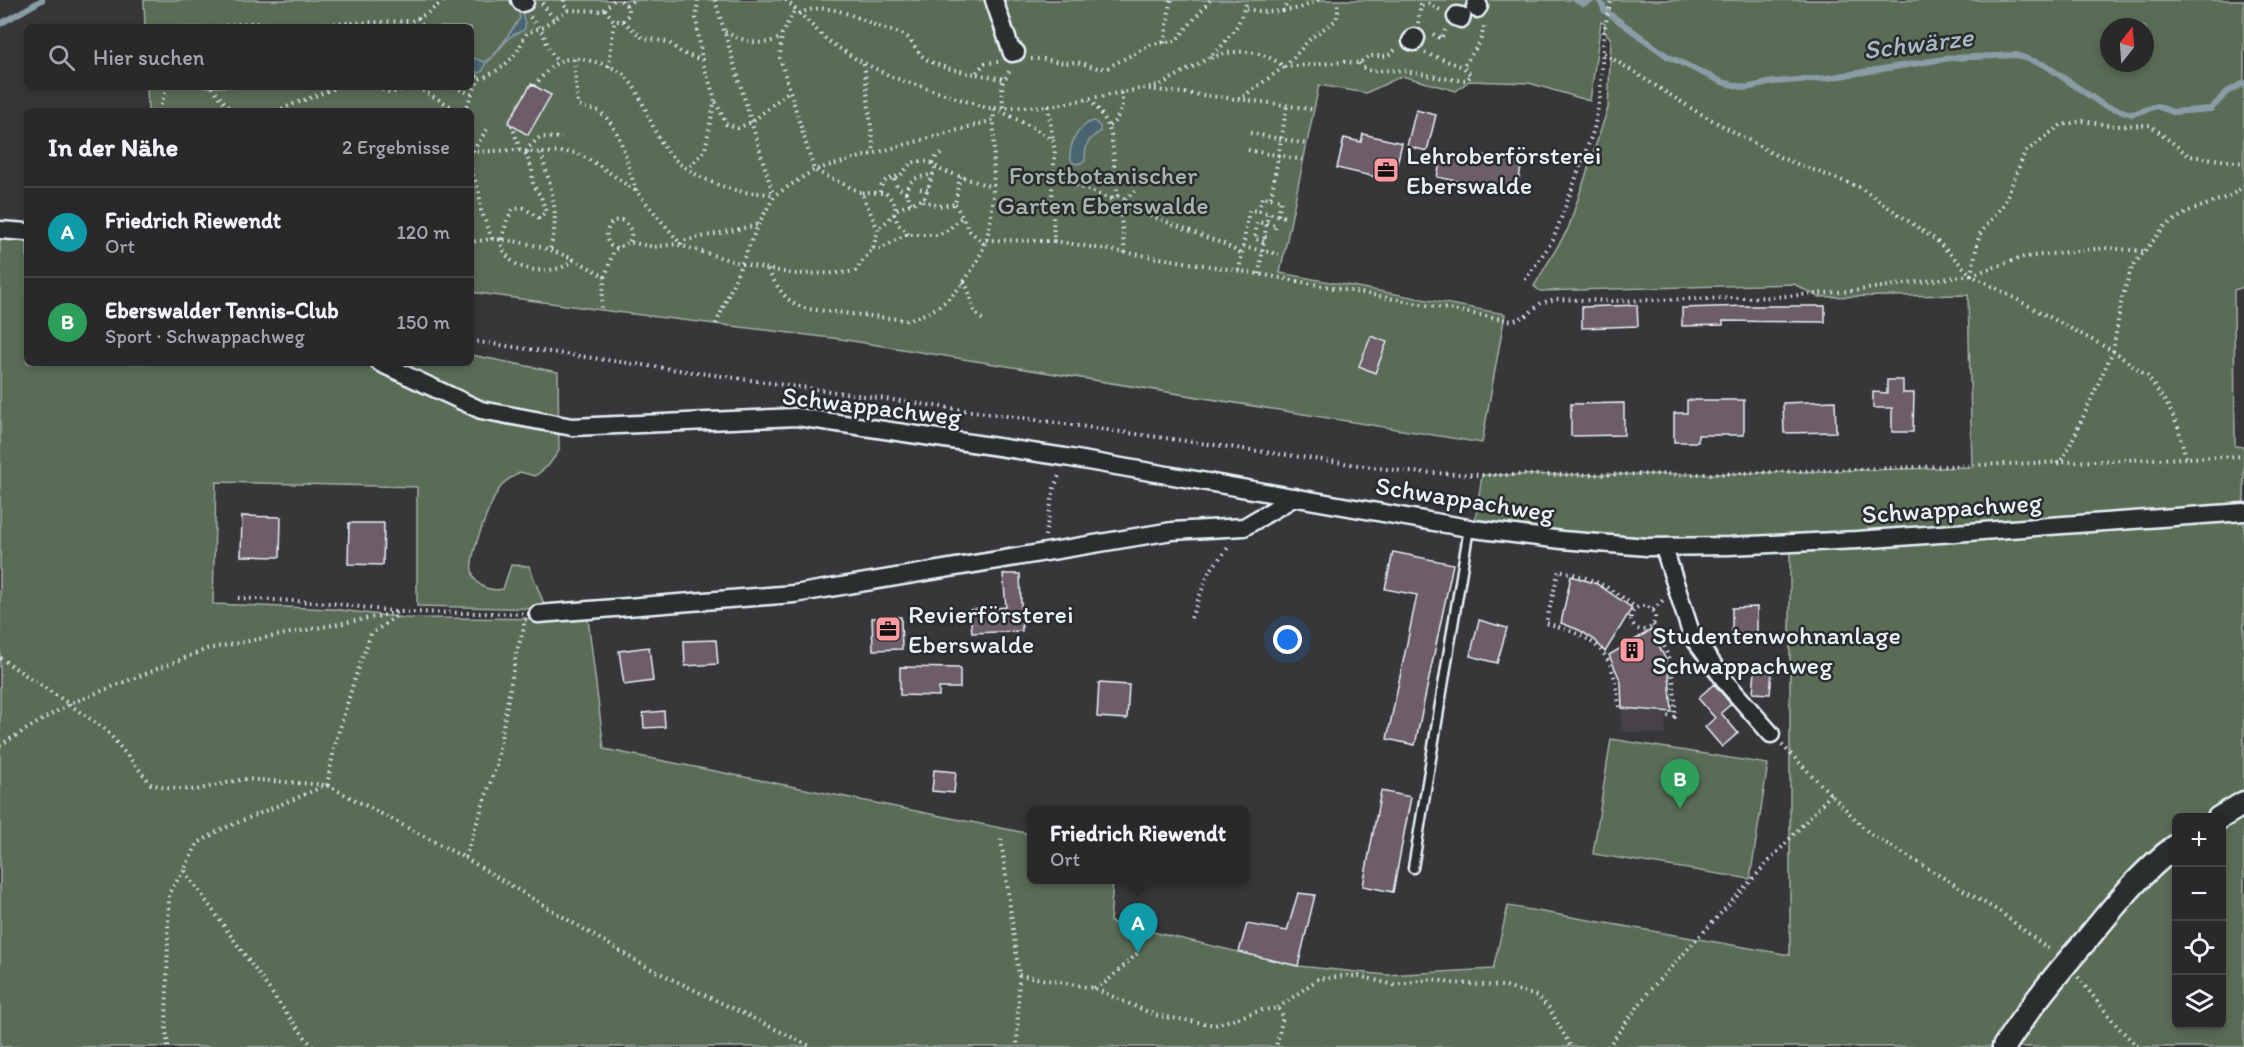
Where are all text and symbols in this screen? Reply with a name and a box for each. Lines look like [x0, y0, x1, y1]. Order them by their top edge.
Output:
north arrow [2100, 18, 2154, 72]
water label: Schwärze [1861, 20, 1976, 66]
search box [24, 24, 474, 90]
icon: search [45, 41, 78, 74]
text: Hier suchen [93, 44, 204, 71]
text: In der Nähe [48, 131, 178, 163]
text: 2 Ergebnisse [342, 135, 450, 159]
place label: Lehroberförsterei Eberswalde [1406, 139, 1601, 201]
office icon: Lehroberförsterei Eberswalde [1371, 155, 1401, 185]
park label: Forstbotanischer Garten Eberswalde [997, 159, 1209, 221]
text: Friedrich Riewendt [105, 207, 281, 234]
text: A [61, 220, 74, 244]
text: 120 m [397, 220, 450, 244]
text: Ort [105, 234, 135, 258]
text: Eberswalder Tennis-Club [105, 297, 339, 324]
text: B [61, 310, 74, 334]
text: 150 m [397, 310, 450, 334]
text: Sport · Schwappachweg [105, 324, 305, 348]
street label: Schwappachweg [780, 379, 964, 433]
street label: Schwappachweg [1373, 469, 1557, 529]
street label: Schwappachweg [1861, 486, 2044, 530]
place label: Revierförsterei Eberswalde [908, 598, 1074, 660]
office icon: Revierförsterei Eberswalde [873, 614, 903, 644]
place label: Studentenwohnanlage Schwappachweg [1652, 619, 1901, 681]
your location [1273, 625, 1302, 654]
building icon: Studentenwohnanlage Schwappachweg [1617, 635, 1647, 665]
pin: B [1660, 760, 1700, 809]
popup [1027, 806, 1249, 884]
map controls [2172, 813, 2226, 1029]
button: + [2172, 813, 2226, 867]
text: Friedrich Riewendt [1050, 820, 1226, 847]
text: Ort [1050, 847, 1080, 871]
button: − [2172, 867, 2226, 921]
pin: A [1118, 904, 1158, 953]
button: locate [2172, 921, 2226, 975]
button: layers [2172, 975, 2226, 1029]

